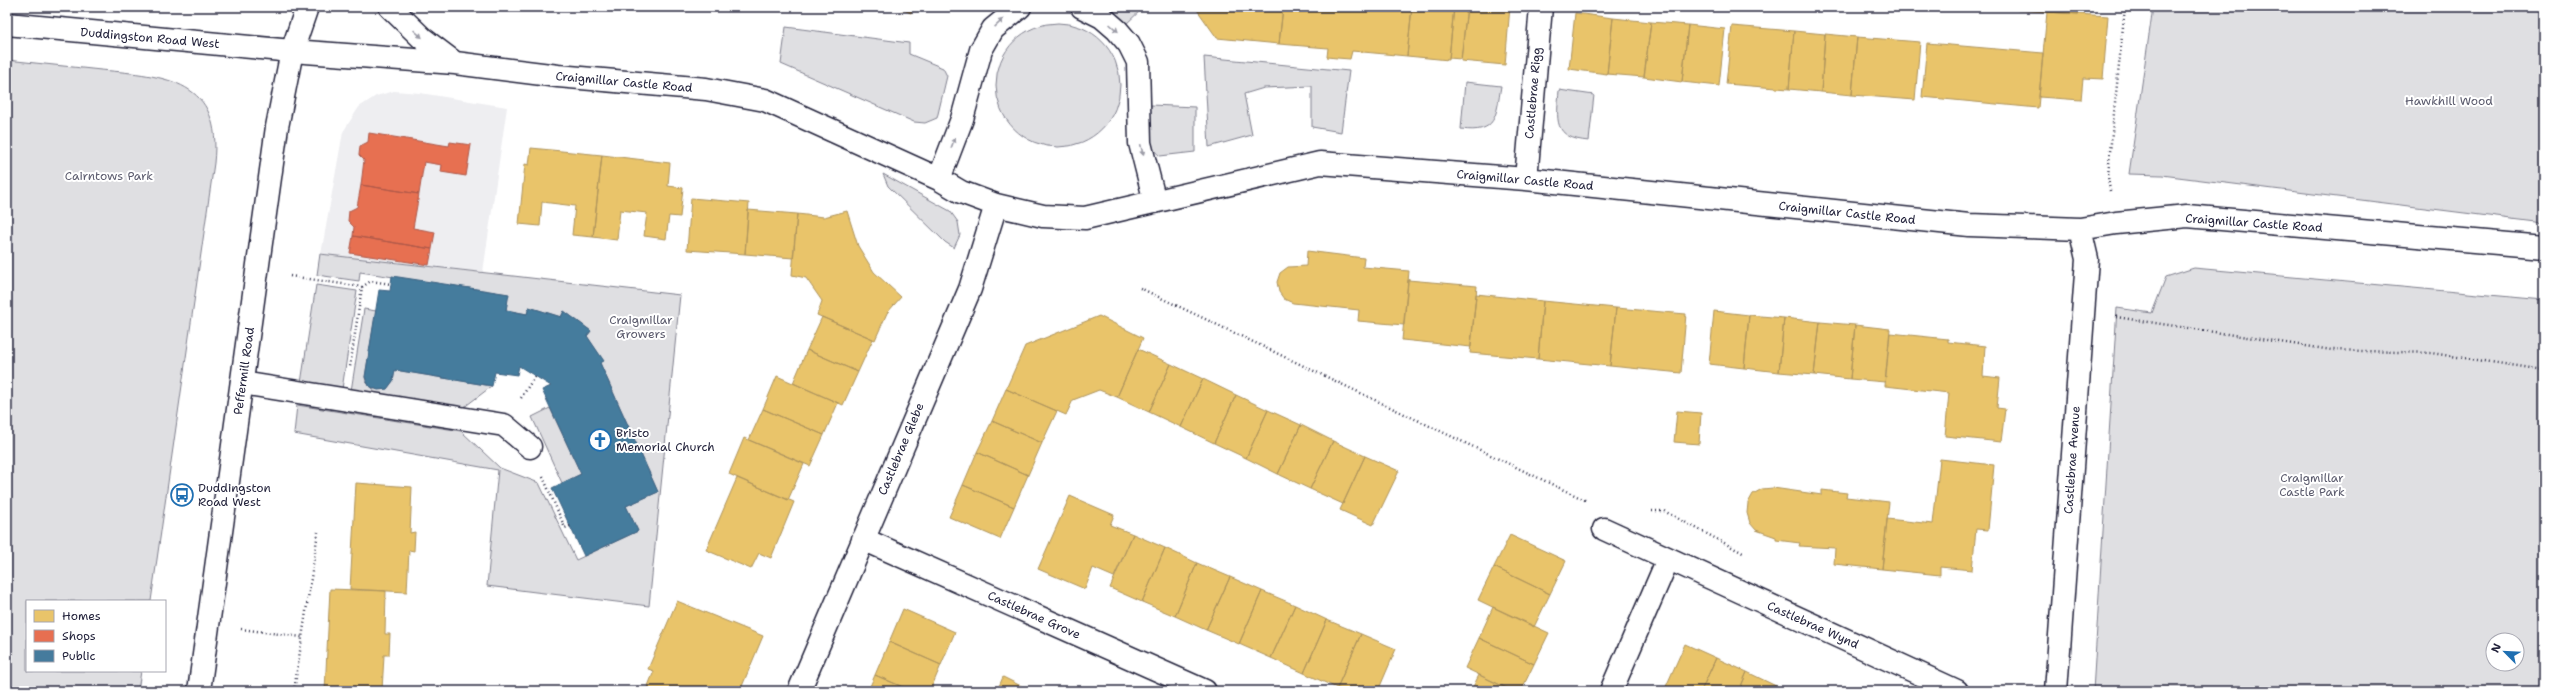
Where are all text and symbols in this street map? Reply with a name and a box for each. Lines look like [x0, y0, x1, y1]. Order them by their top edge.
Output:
one-way arrow [994, 18, 1004, 28]
street label: Duddingston Road West [80, 24, 220, 52]
one-way arrow [1109, 24, 1120, 33]
one-way arrow [413, 29, 423, 39]
street label: Castlebrae Rigg [1521, 47, 1545, 139]
street label: Craigmillar Castle Road [555, 68, 694, 96]
park label: Hawkhill Wood [2405, 93, 2493, 109]
one-way arrow [951, 136, 957, 148]
one-way arrow [1139, 144, 1145, 156]
street label: Craigmillar Castle Road [1456, 166, 1595, 194]
park label: Cairntows Park [65, 168, 153, 184]
street label: Craigmillar Castle Road [1778, 198, 1917, 228]
street label: Craigmillar Castle Road [2185, 210, 2324, 236]
park label: Craigmillar Growers [609, 312, 673, 342]
street label: Peffermill Road [230, 326, 258, 416]
street label: Castlebrae Glebe [874, 400, 928, 498]
street label: Castlebrae Avenue [2060, 405, 2084, 514]
place label: Bristo Memorial Church [616, 425, 715, 455]
church icon: Bristo Memorial Church [587, 427, 613, 453]
park label: Craigmillar Castle Park [2279, 470, 2345, 500]
place label: Duddingston Road West [198, 480, 271, 510]
bus stop icon: Duddingston Road West [169, 482, 195, 508]
street label: Castlebrae Grove [985, 587, 1083, 643]
street label: Castlebrae Wynd [1765, 598, 1862, 653]
legend [26, 600, 166, 672]
text: Homes [62, 608, 101, 624]
text: Shops [62, 628, 96, 644]
north arrow [2485, 632, 2525, 672]
text: N [2488, 641, 2505, 655]
text: Public [62, 648, 96, 664]

